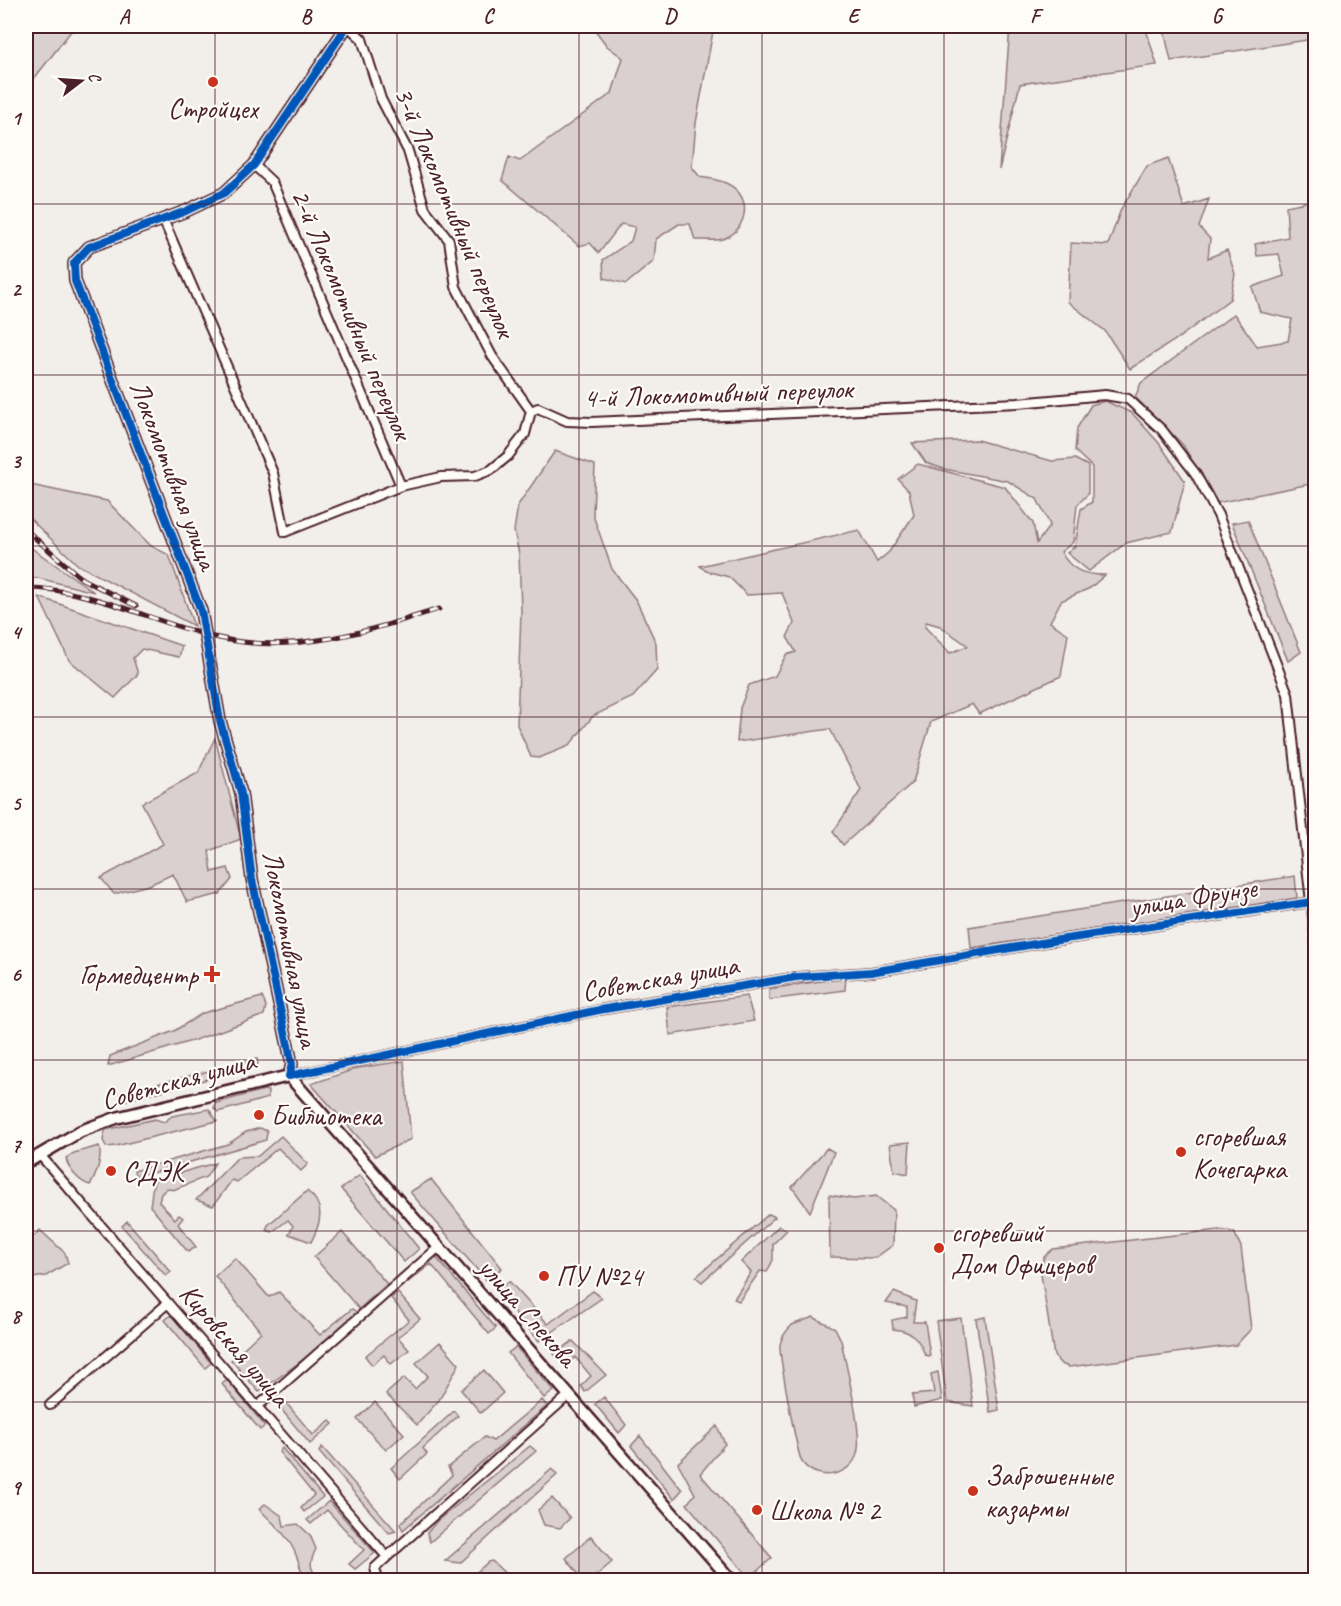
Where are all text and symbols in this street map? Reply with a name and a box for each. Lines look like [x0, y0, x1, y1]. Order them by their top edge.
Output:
text: A [119, 4, 131, 29]
text: B [301, 4, 313, 29]
text: C [483, 4, 495, 29]
text: D [664, 4, 678, 29]
text: E [848, 4, 862, 29]
text: F [1030, 4, 1044, 29]
text: G [1212, 4, 1225, 29]
north arrow [51, 51, 111, 111]
text: С [84, 70, 106, 86]
marker: Стройцех [206, 75, 220, 89]
street label: 3-й Локомотивный переулок [386, 81, 525, 345]
place label: Стройцех [168, 91, 260, 126]
text: 1 [12, 106, 23, 131]
street label: 2-й Локомотивный переулок [283, 183, 422, 447]
text: 2 [12, 277, 23, 302]
street label: 4-й Локомотивный переулок [583, 371, 856, 415]
street label: Локомотивная улица [122, 376, 227, 577]
text: 3 [12, 449, 23, 474]
text: 4 [12, 620, 24, 645]
text: 5 [12, 791, 23, 816]
street label: Локомотивная улица [255, 848, 328, 1053]
street label: улица Фрунзе [1125, 869, 1261, 925]
street label: Советская улица [579, 947, 743, 1009]
place label: Гормедцентр [79, 957, 199, 992]
text: 6 [11, 962, 22, 987]
marker: Гормедцентр [203, 965, 221, 983]
street label: Советская улица [97, 1042, 261, 1117]
place label: Библиотека [271, 1098, 383, 1133]
marker: Библиотека [252, 1108, 266, 1122]
place label: сгоревшая Кочегарка [1193, 1119, 1288, 1186]
text: 7 [12, 1133, 23, 1158]
marker: сгоревшая Кочегарка [1174, 1145, 1188, 1159]
place label: СДЭК [123, 1154, 190, 1189]
marker: СДЭК [104, 1164, 118, 1178]
place label: сгоревший Дом Офицеров [951, 1215, 1097, 1282]
marker: сгоревший Дом Офицеров [932, 1241, 946, 1255]
street label: улица Спекова [470, 1249, 587, 1376]
place label: ПУ №24 [556, 1259, 645, 1294]
marker: ПУ №24 [537, 1269, 551, 1283]
street label: Кировская улица [172, 1276, 299, 1415]
text: 8 [12, 1304, 24, 1329]
place label: Заброшенные казармы [985, 1458, 1114, 1525]
text: 9 [12, 1475, 23, 1500]
marker: Заброшенные казармы [966, 1484, 980, 1498]
place label: Школа № 2 [769, 1493, 882, 1528]
marker: Школа № 2 [750, 1503, 764, 1517]

